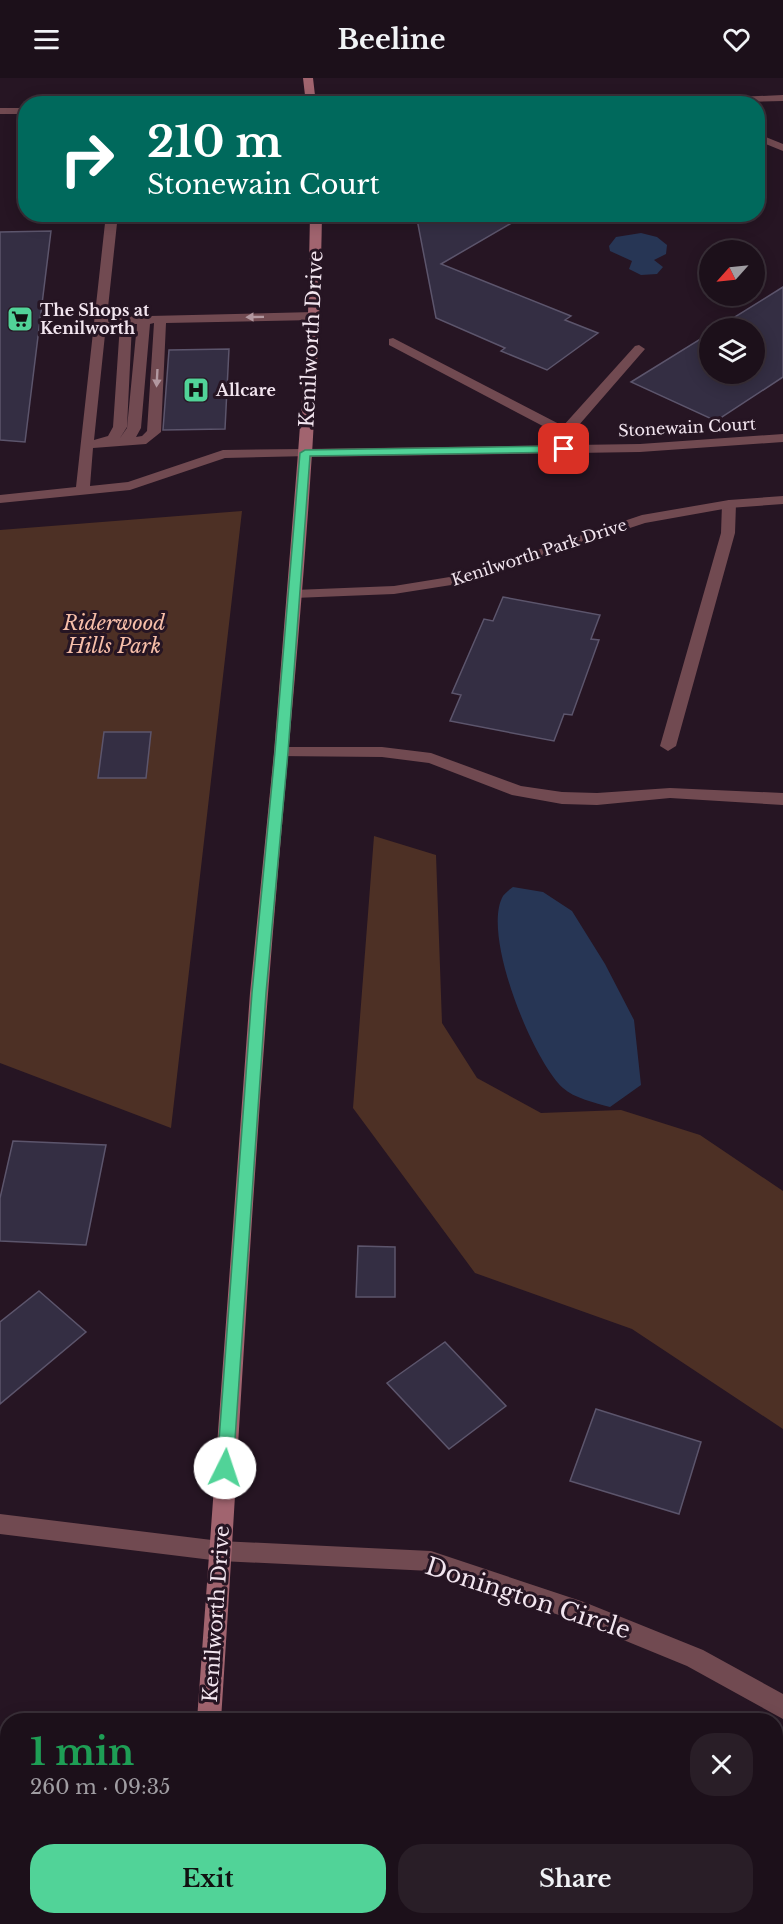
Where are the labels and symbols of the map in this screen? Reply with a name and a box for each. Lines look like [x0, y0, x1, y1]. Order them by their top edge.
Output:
north arrow [699, 240, 765, 306]
street label: Kenilworth Drive [294, 250, 328, 428]
place label: The Shops at Kenilworth [40, 300, 150, 338]
supermarket icon: The Shops at Kenilworth [5, 304, 35, 334]
one-way arrow [246, 312, 265, 322]
one-way arrow [152, 369, 161, 388]
hospital icon: Allcare [181, 375, 211, 405]
place label: Allcare [215, 380, 276, 400]
street label: Stonewain Court [618, 413, 756, 441]
pin [538, 423, 589, 474]
street label: Kenilworth Park Drive [449, 514, 629, 590]
park label: Riderwood Hills Park [62, 611, 165, 658]
position arrow [193, 1436, 257, 1500]
street label: Kenilworth Drive [198, 1525, 234, 1703]
street label: Donington Circle [422, 1551, 634, 1645]

